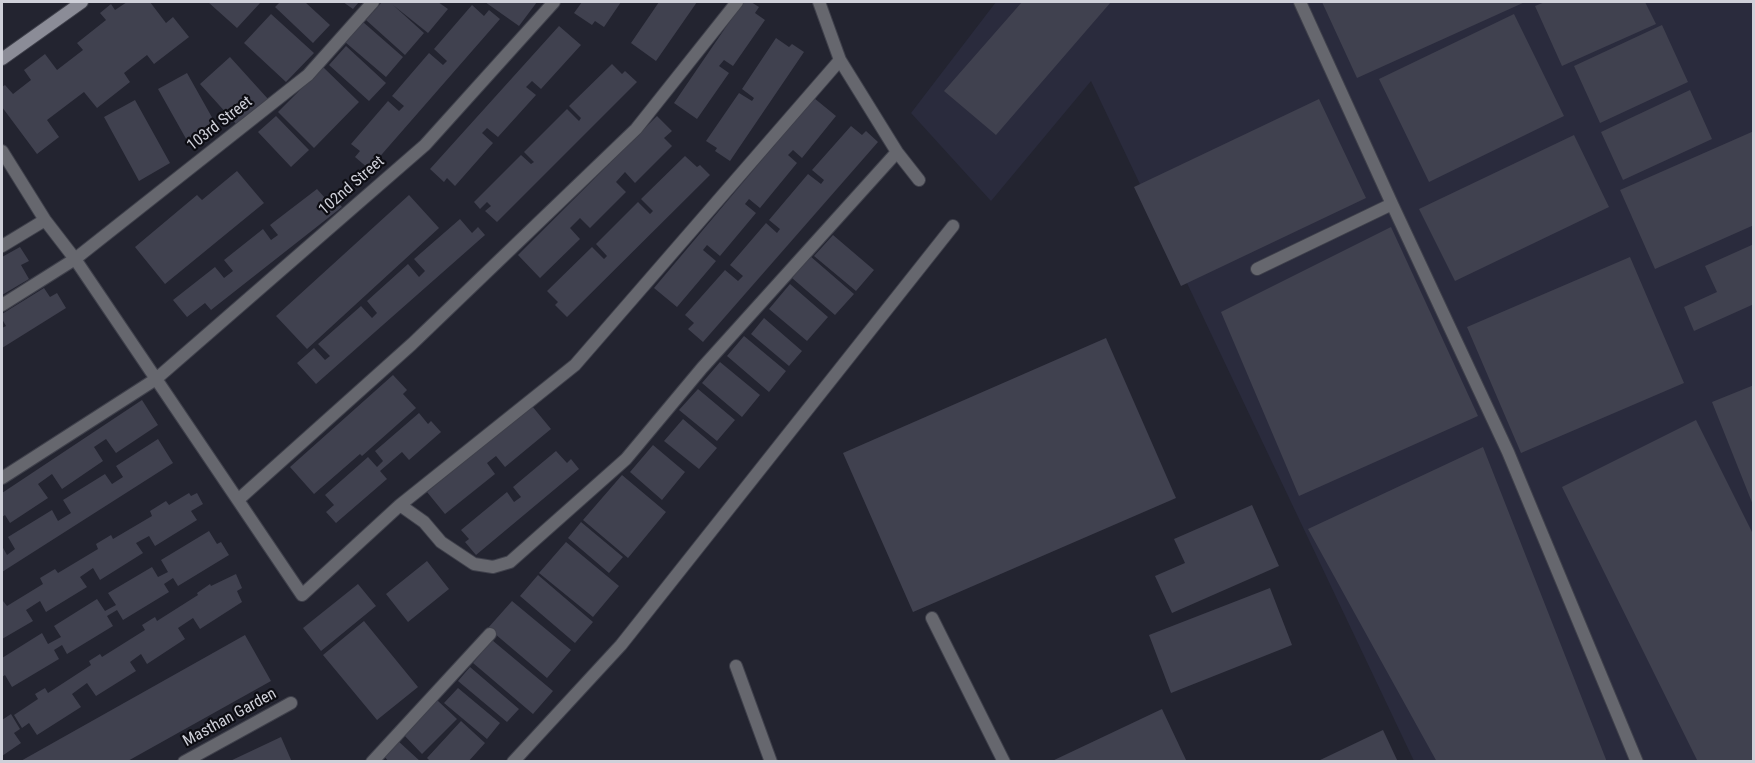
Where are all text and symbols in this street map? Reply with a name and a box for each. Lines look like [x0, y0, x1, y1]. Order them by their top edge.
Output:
street label: 103rd Street [184, 93, 256, 155]
street label: 102nd Street [315, 152, 389, 220]
street label: Masthan Garden [180, 684, 280, 752]

